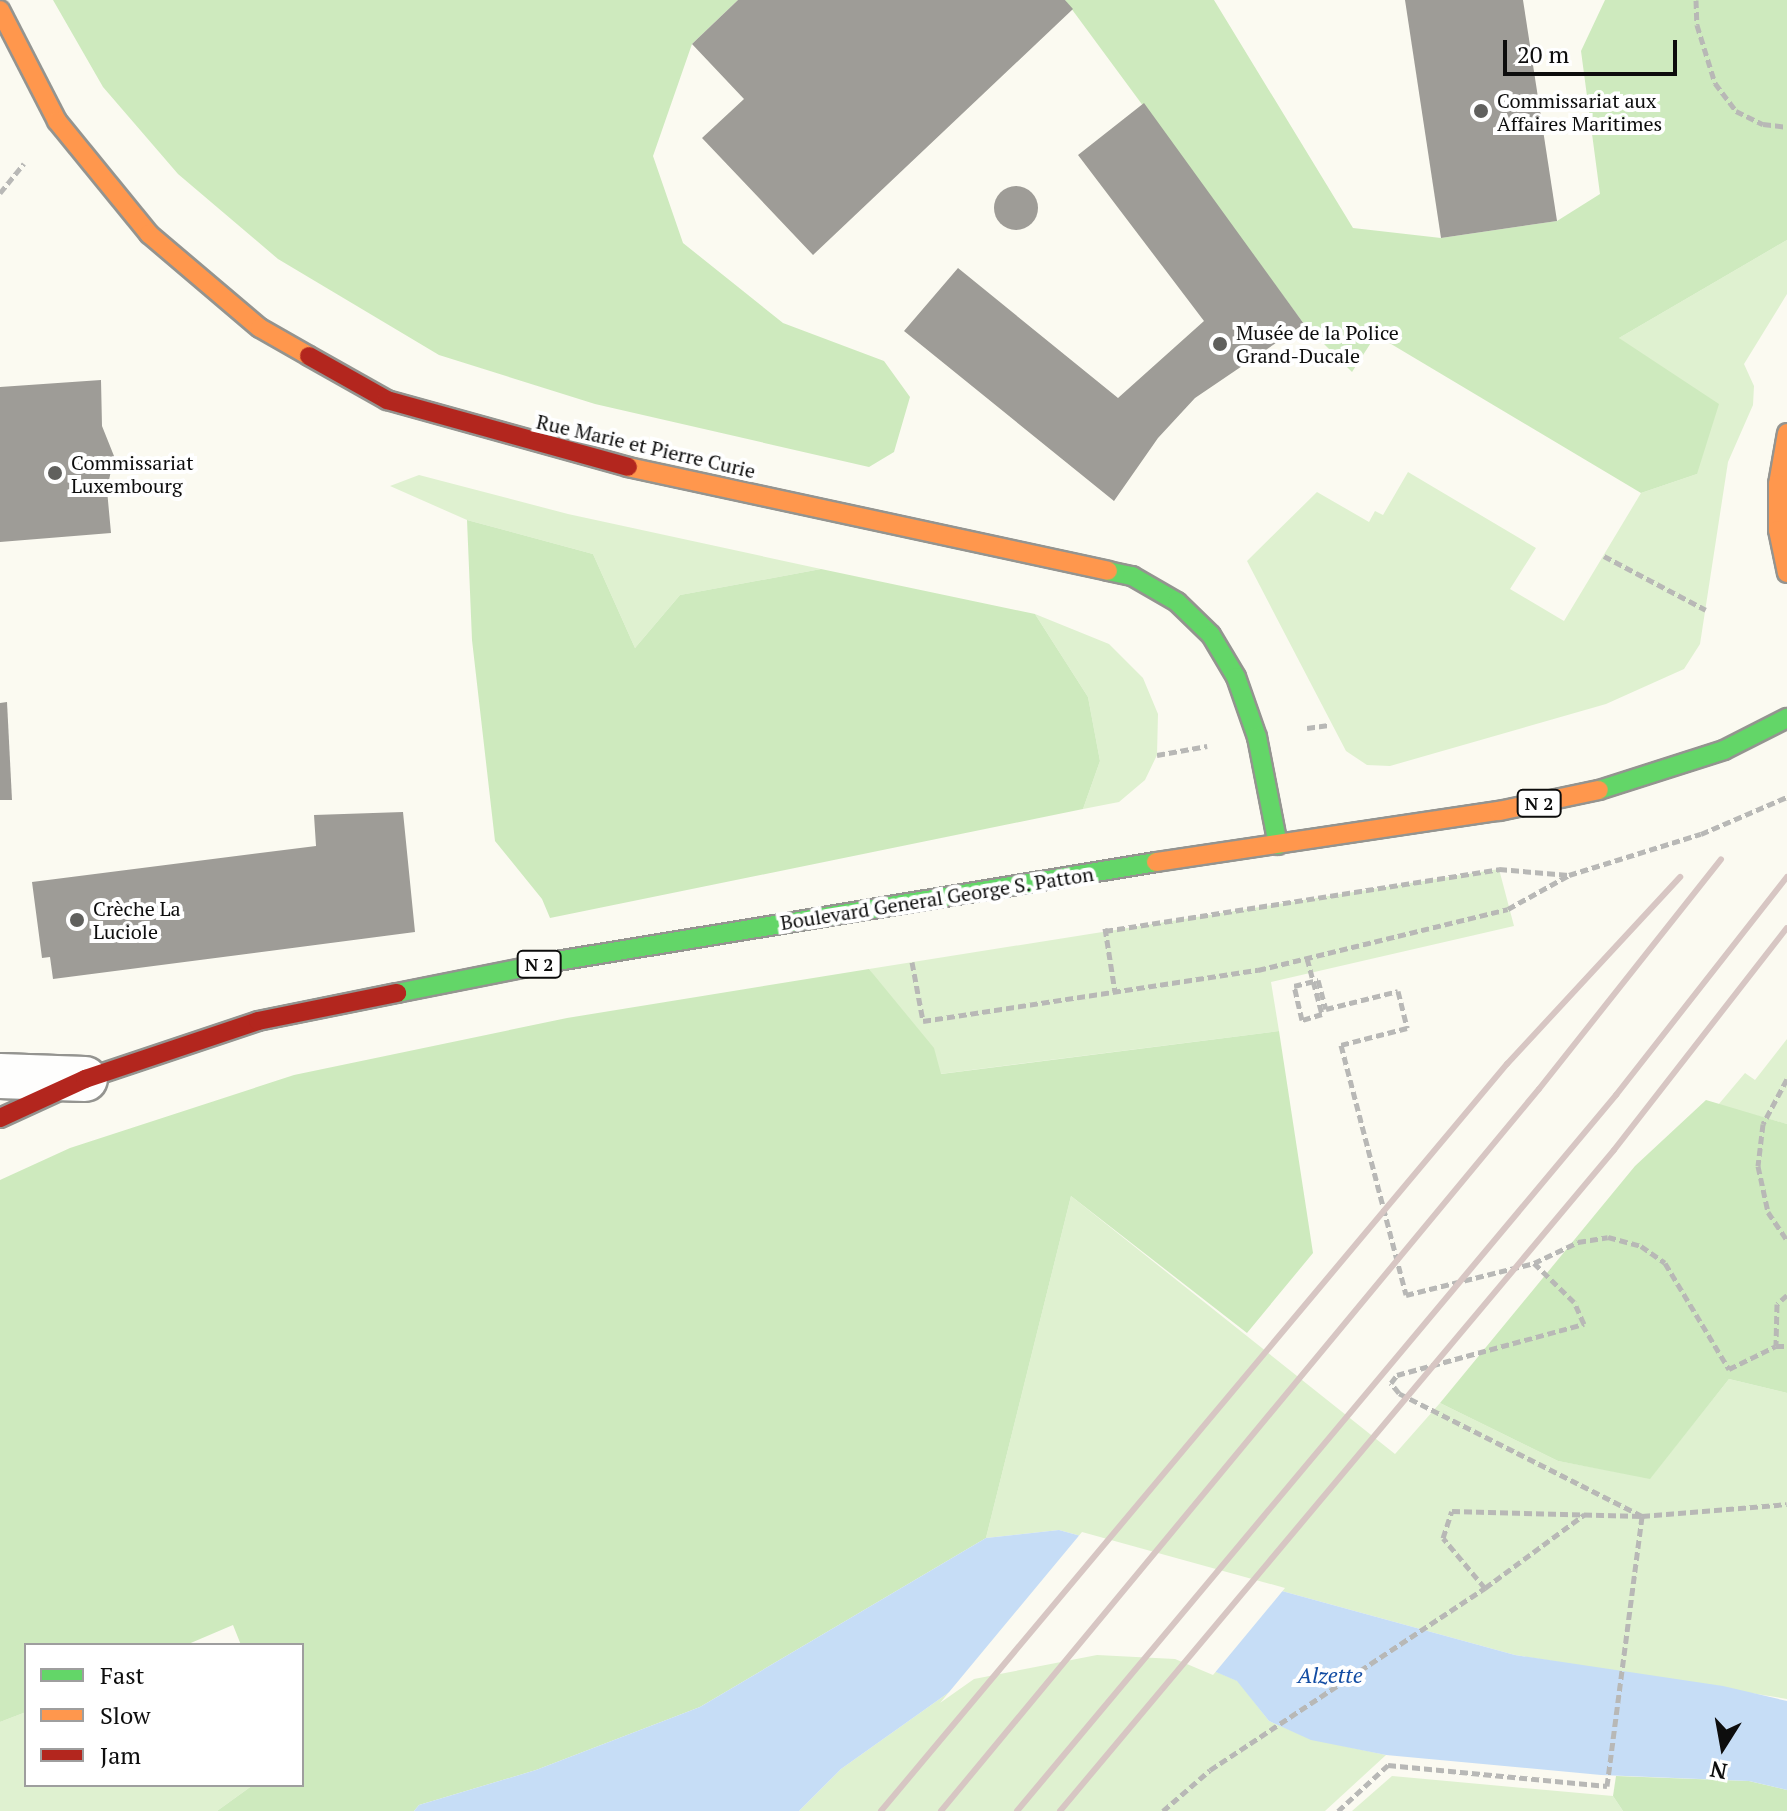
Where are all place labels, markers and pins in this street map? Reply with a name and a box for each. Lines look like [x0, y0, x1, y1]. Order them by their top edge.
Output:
place label: Commissariat aux Affaires Maritimes [1497, 88, 1662, 135]
marker: Commissariat aux Affaires Maritimes [1472, 102, 1490, 120]
place label: Musée de la Police Grand-Ducale [1236, 320, 1399, 367]
marker: Musée de la Police Grand-Ducale [1211, 335, 1229, 353]
place label: Commissariat Luxembourg [71, 450, 194, 497]
marker: Commissariat Luxembourg [46, 464, 64, 482]
place label: Crèche La Luciole [93, 896, 181, 943]
marker: Crèche La Luciole [68, 911, 86, 929]

